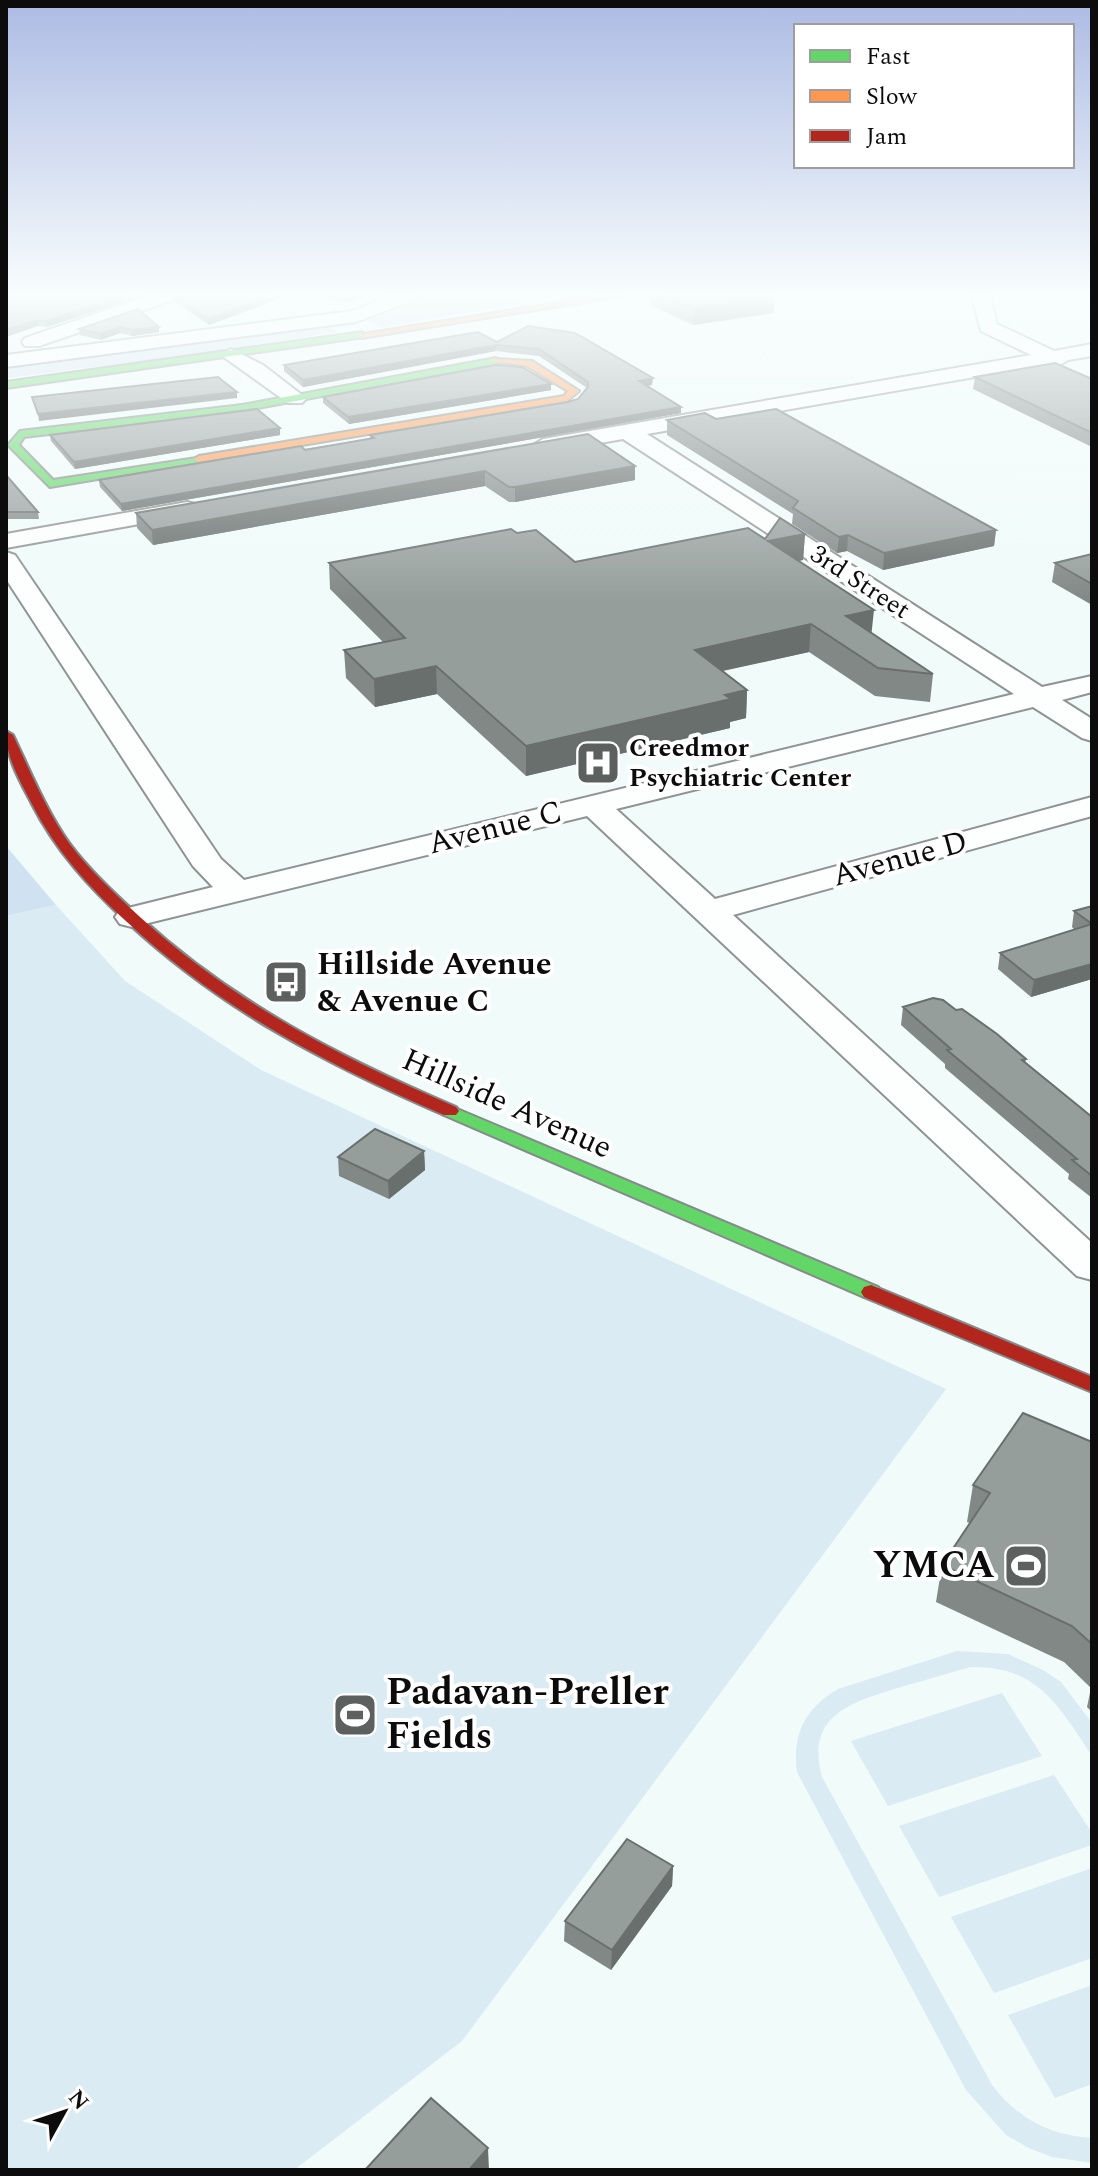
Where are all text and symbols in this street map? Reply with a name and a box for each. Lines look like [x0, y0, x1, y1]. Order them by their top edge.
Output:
legend [794, 24, 1074, 168]
text: Fast [866, 39, 911, 75]
text: Slow [866, 79, 918, 115]
text: Jam [866, 119, 907, 155]
street label: 3rd Street [802, 535, 918, 629]
place label: Creedmor Psychiatric Center [629, 728, 852, 798]
hospital icon: Creedmor Psychiatric Center [574, 739, 622, 787]
street label: Avenue C [423, 788, 567, 868]
street label: Avenue D [827, 817, 973, 901]
place label: Hillside Avenue & Avenue C [317, 940, 552, 1026]
bus stop icon: Hillside Avenue & Avenue C [262, 958, 310, 1006]
street label: Hillside Avenue [394, 1036, 620, 1172]
place label: YMCA [873, 1537, 995, 1595]
sports icon: YMCA [1002, 1542, 1050, 1590]
place label: Padavan-Preller Fields [386, 1664, 669, 1766]
sports icon: Padavan-Preller Fields [331, 1691, 379, 1739]
north arrow [24, 2072, 104, 2152]
text: N [60, 2083, 97, 2118]

